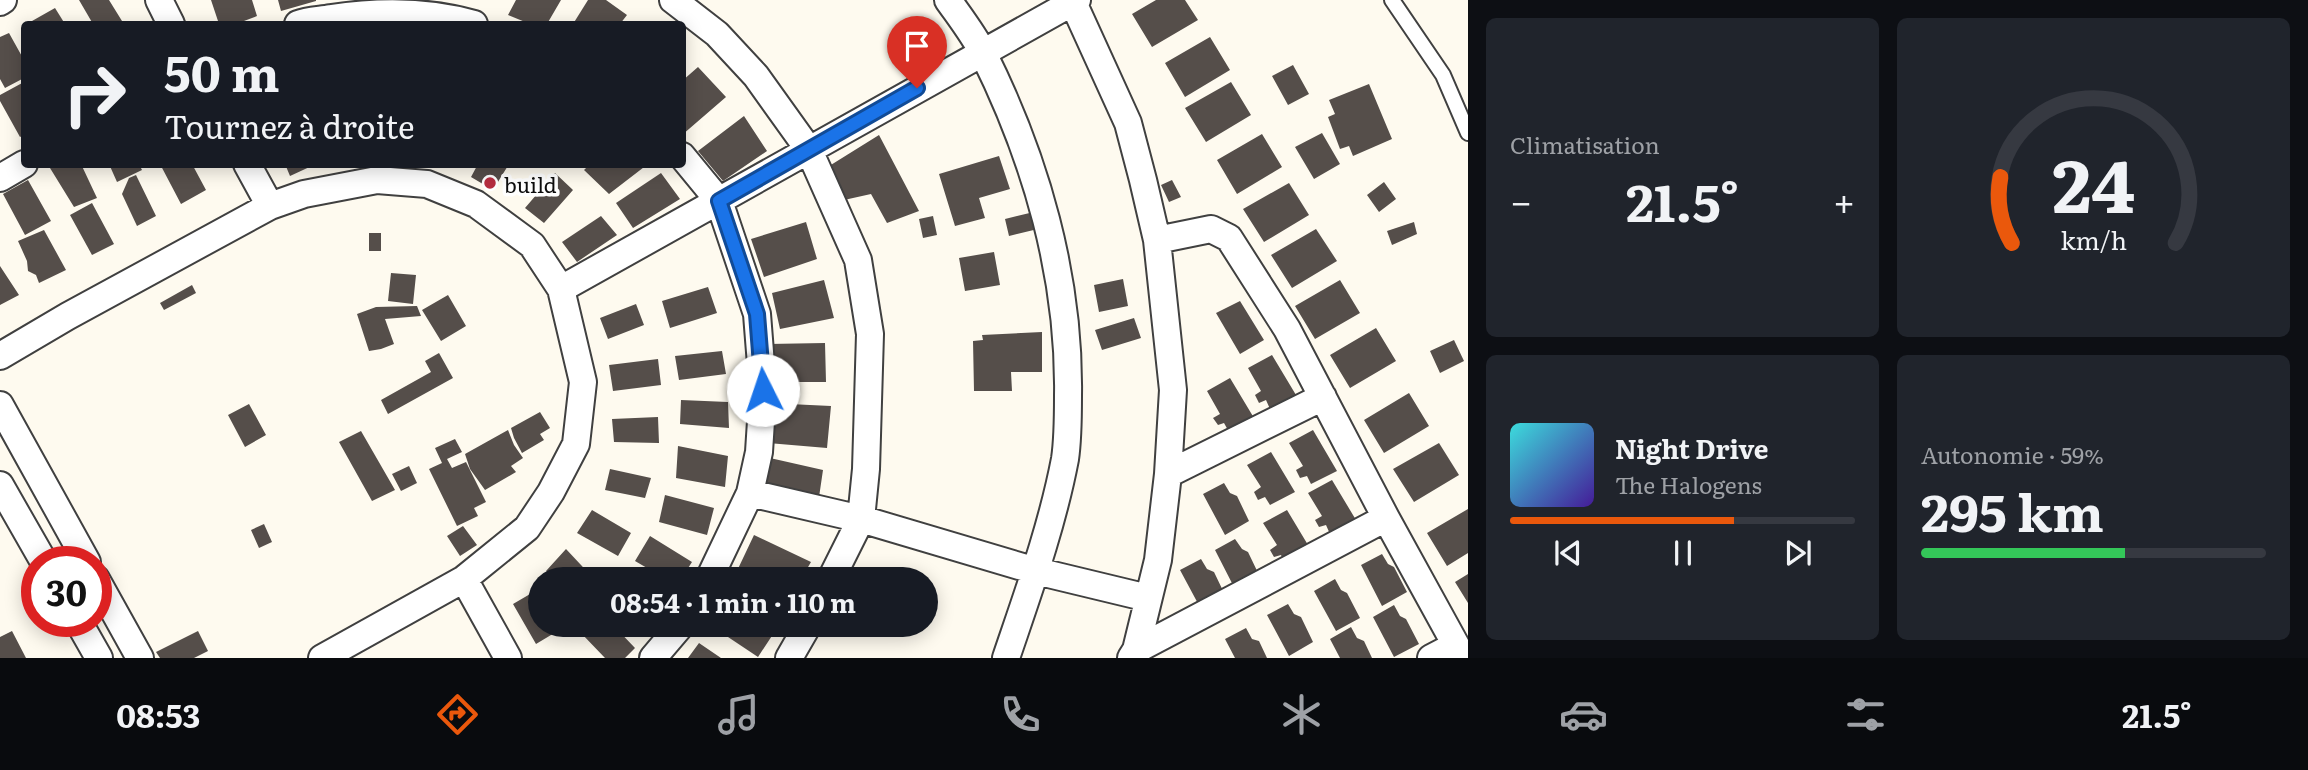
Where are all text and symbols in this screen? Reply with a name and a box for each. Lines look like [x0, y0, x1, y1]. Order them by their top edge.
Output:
pin [887, 16, 947, 88]
icon: arrive [898, 27, 936, 65]
text: 50 m [164, 34, 280, 107]
icon: right [49, 49, 140, 140]
text: Tournez à droite [164, 101, 415, 149]
text: Climatisation [1510, 127, 1660, 161]
text: 24 [2052, 128, 2135, 236]
text: 21.5° [1626, 161, 1739, 238]
place label: build [504, 168, 557, 199]
text: − [1510, 171, 1532, 228]
text: + [1833, 171, 1855, 228]
marker: build [482, 175, 498, 191]
text: km/h [2060, 221, 2127, 258]
position arrow [726, 353, 800, 427]
text: Night Drive [1615, 428, 1769, 467]
text: Autonomie · 59% [1921, 437, 2104, 471]
text: The Halogens [1615, 467, 1762, 501]
text: 295 km [1921, 471, 2104, 548]
icon: previous [1549, 534, 1587, 572]
icon: pause [1664, 534, 1702, 572]
icon: next [1779, 534, 1817, 572]
speed limit sign: 30 [21, 546, 112, 637]
text: 08:54 · 1 min · 110 m [610, 582, 856, 621]
text: 08:53 [116, 690, 200, 738]
icon: directions [433, 690, 482, 739]
icon: music [714, 690, 763, 739]
icon: phone [996, 690, 1045, 739]
icon: climate [1277, 690, 1326, 739]
icon: car [1559, 690, 1608, 739]
icon: filters [1841, 690, 1890, 739]
text: 21.5° [2122, 690, 2192, 738]

